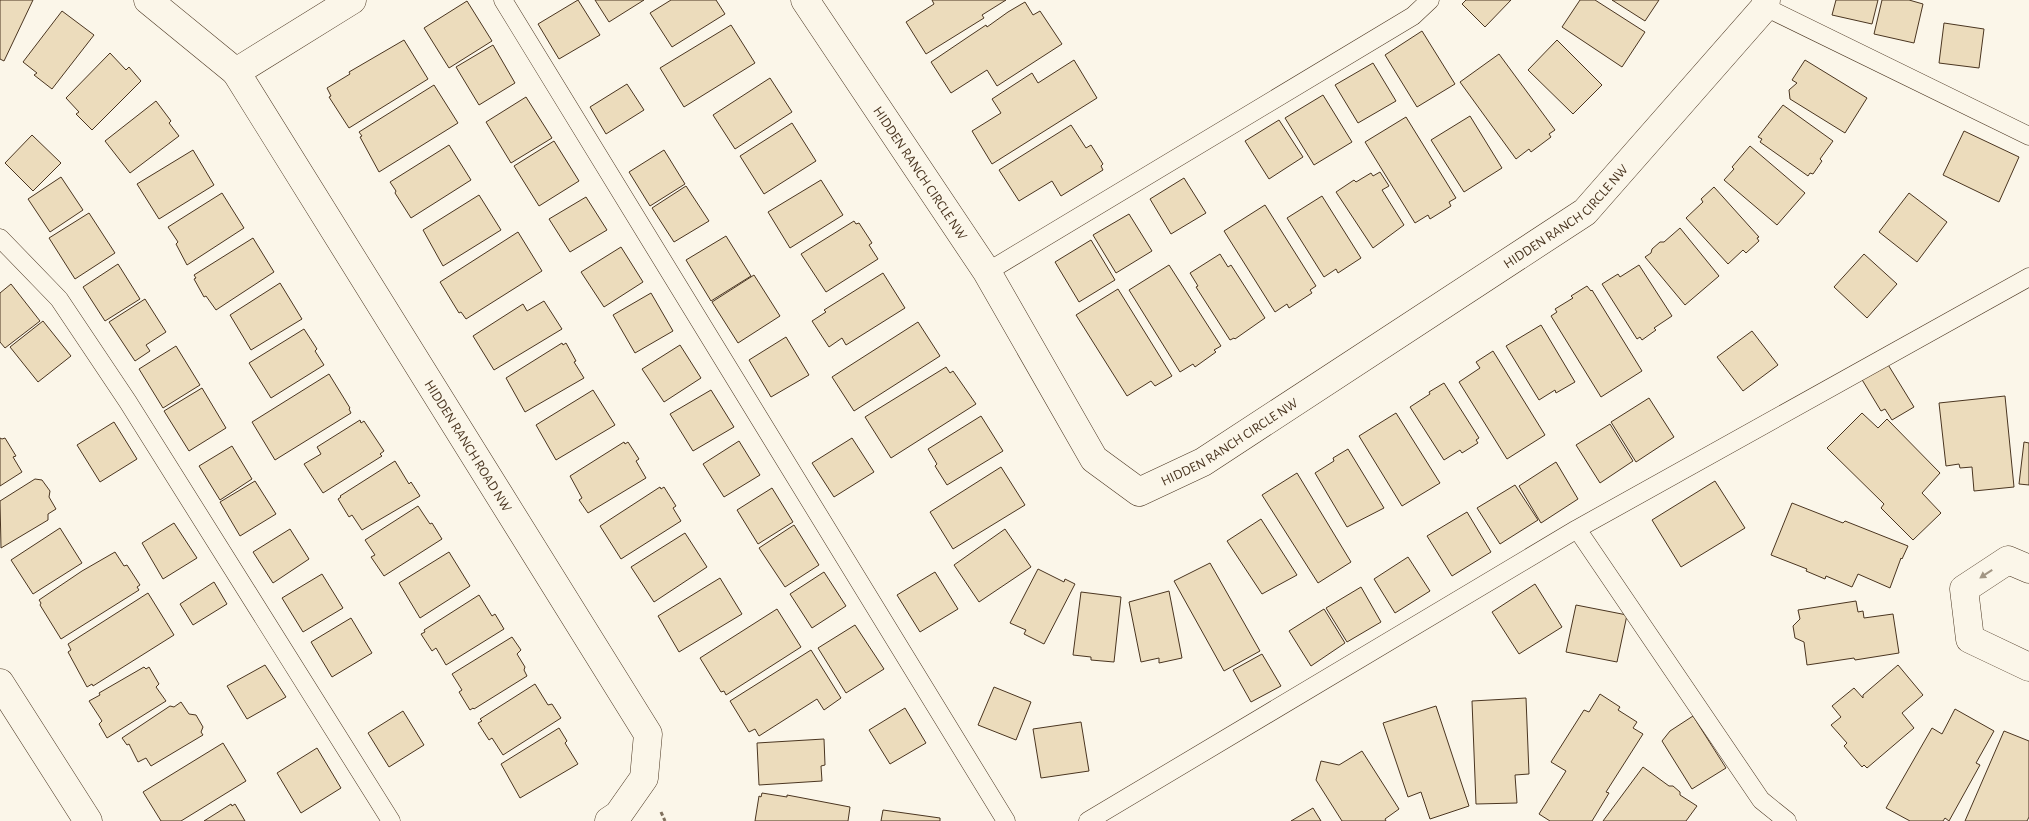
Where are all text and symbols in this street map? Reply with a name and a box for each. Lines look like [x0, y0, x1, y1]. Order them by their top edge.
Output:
street label: HIDDEN RANCH CIRCLE NW [870, 104, 970, 243]
street label: HIDDEN RANCH CIRCLE NW [1501, 162, 1631, 271]
street label: HIDDEN RANCH ROAD NW [422, 378, 514, 515]
street label: HIDDEN RANCH CIRCLE NW [1159, 396, 1301, 489]
one-way arrow [1980, 569, 1993, 579]

